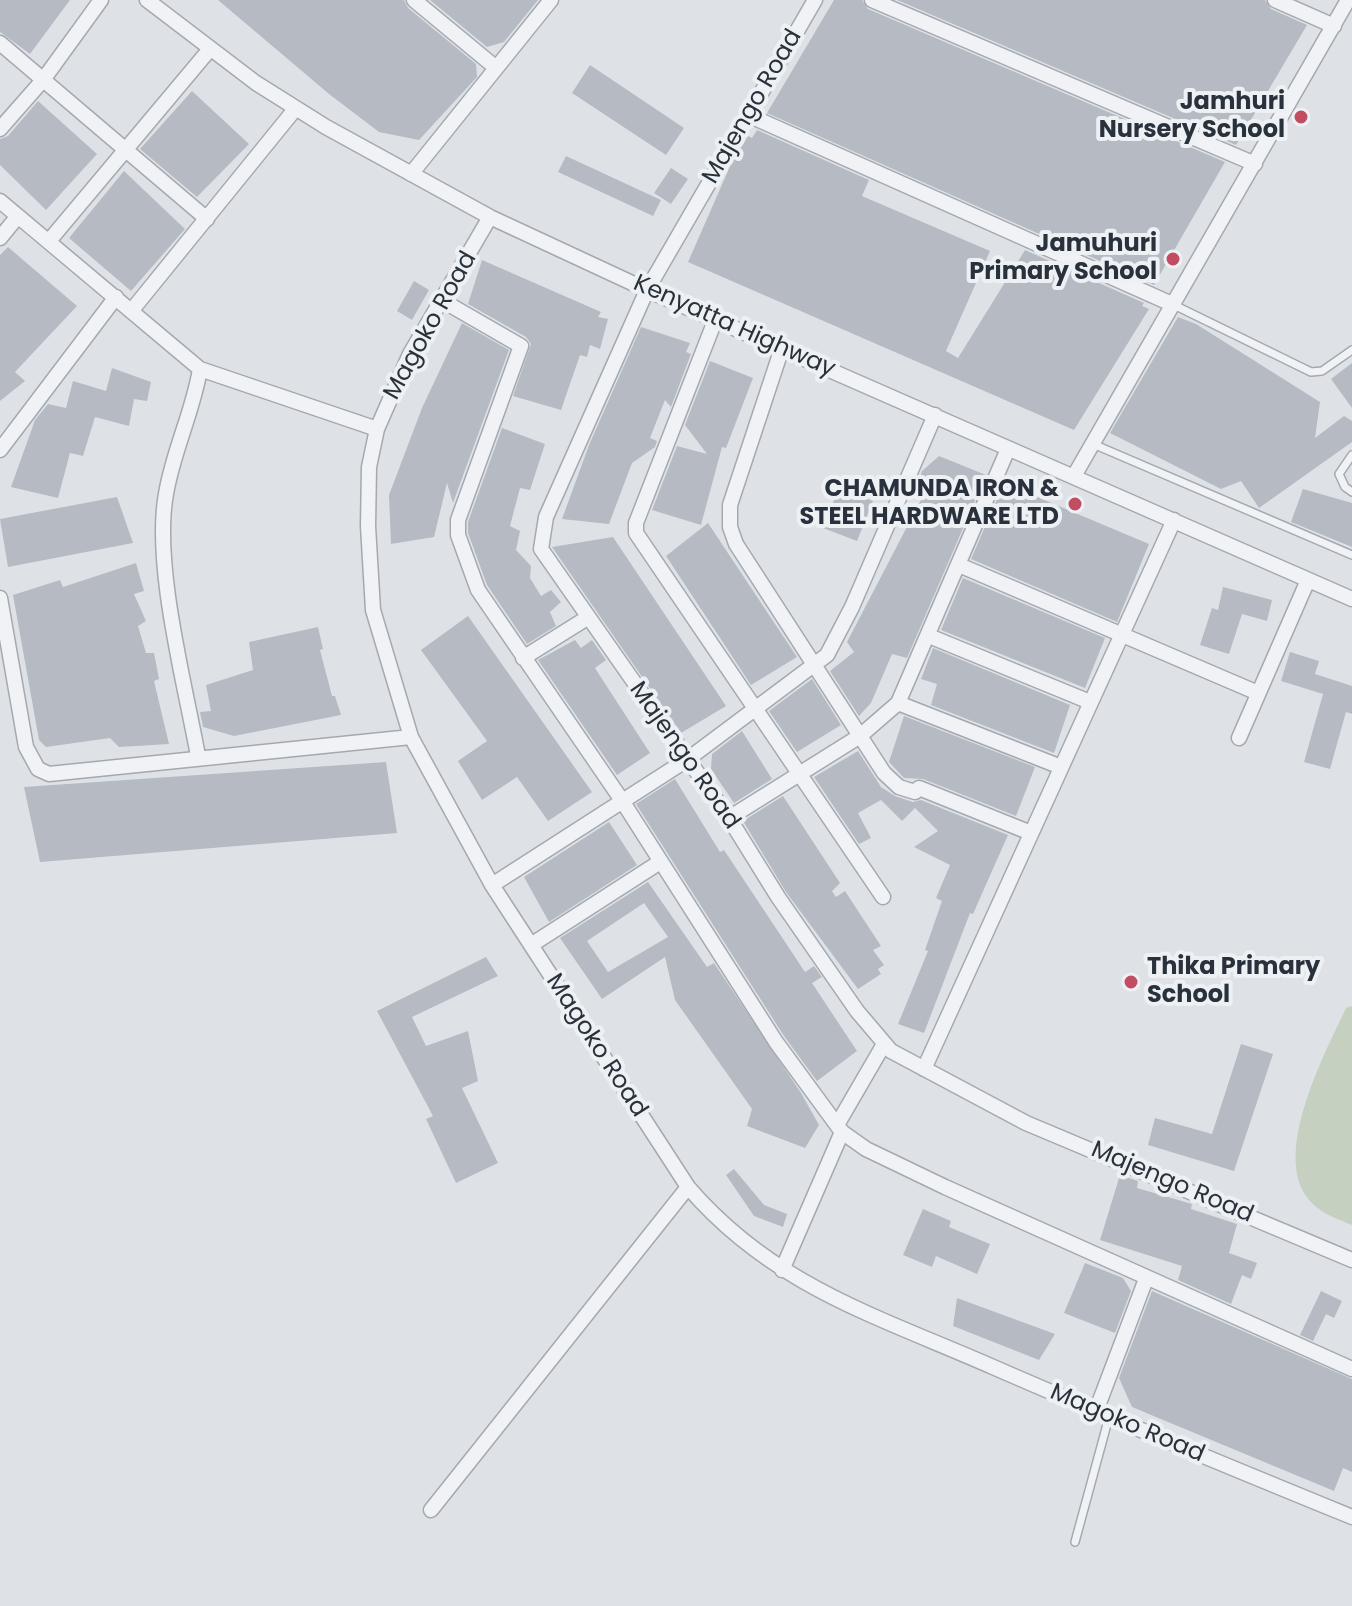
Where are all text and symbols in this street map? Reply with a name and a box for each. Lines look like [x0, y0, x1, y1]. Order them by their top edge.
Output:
street label: Majengo Road [697, 25, 809, 189]
place label: Jamhuri Nursery School [1099, 89, 1285, 145]
marker: Jamhuri Nursery School [1292, 108, 1310, 126]
place label: Jamuhuri Primary School [969, 231, 1157, 287]
street label: Magoko Road [378, 247, 484, 405]
marker: Jamuhuri Primary School [1164, 250, 1182, 268]
street label: Kenyatta Highway [629, 270, 839, 384]
place label: CHAMUNDA IRON & STEEL HARDWARE LTD [799, 476, 1059, 532]
marker: CHAMUNDA IRON & STEEL HARDWARE LTD [1066, 495, 1084, 513]
street label: Majengo Road [622, 677, 746, 835]
place label: Thika Primary School [1147, 954, 1320, 1010]
street label: Magoko Road [539, 969, 653, 1123]
marker: Thika Primary School [1122, 973, 1140, 991]
street label: Majengo Road [1087, 1136, 1257, 1230]
street label: Magoko Road [1045, 1379, 1209, 1469]

